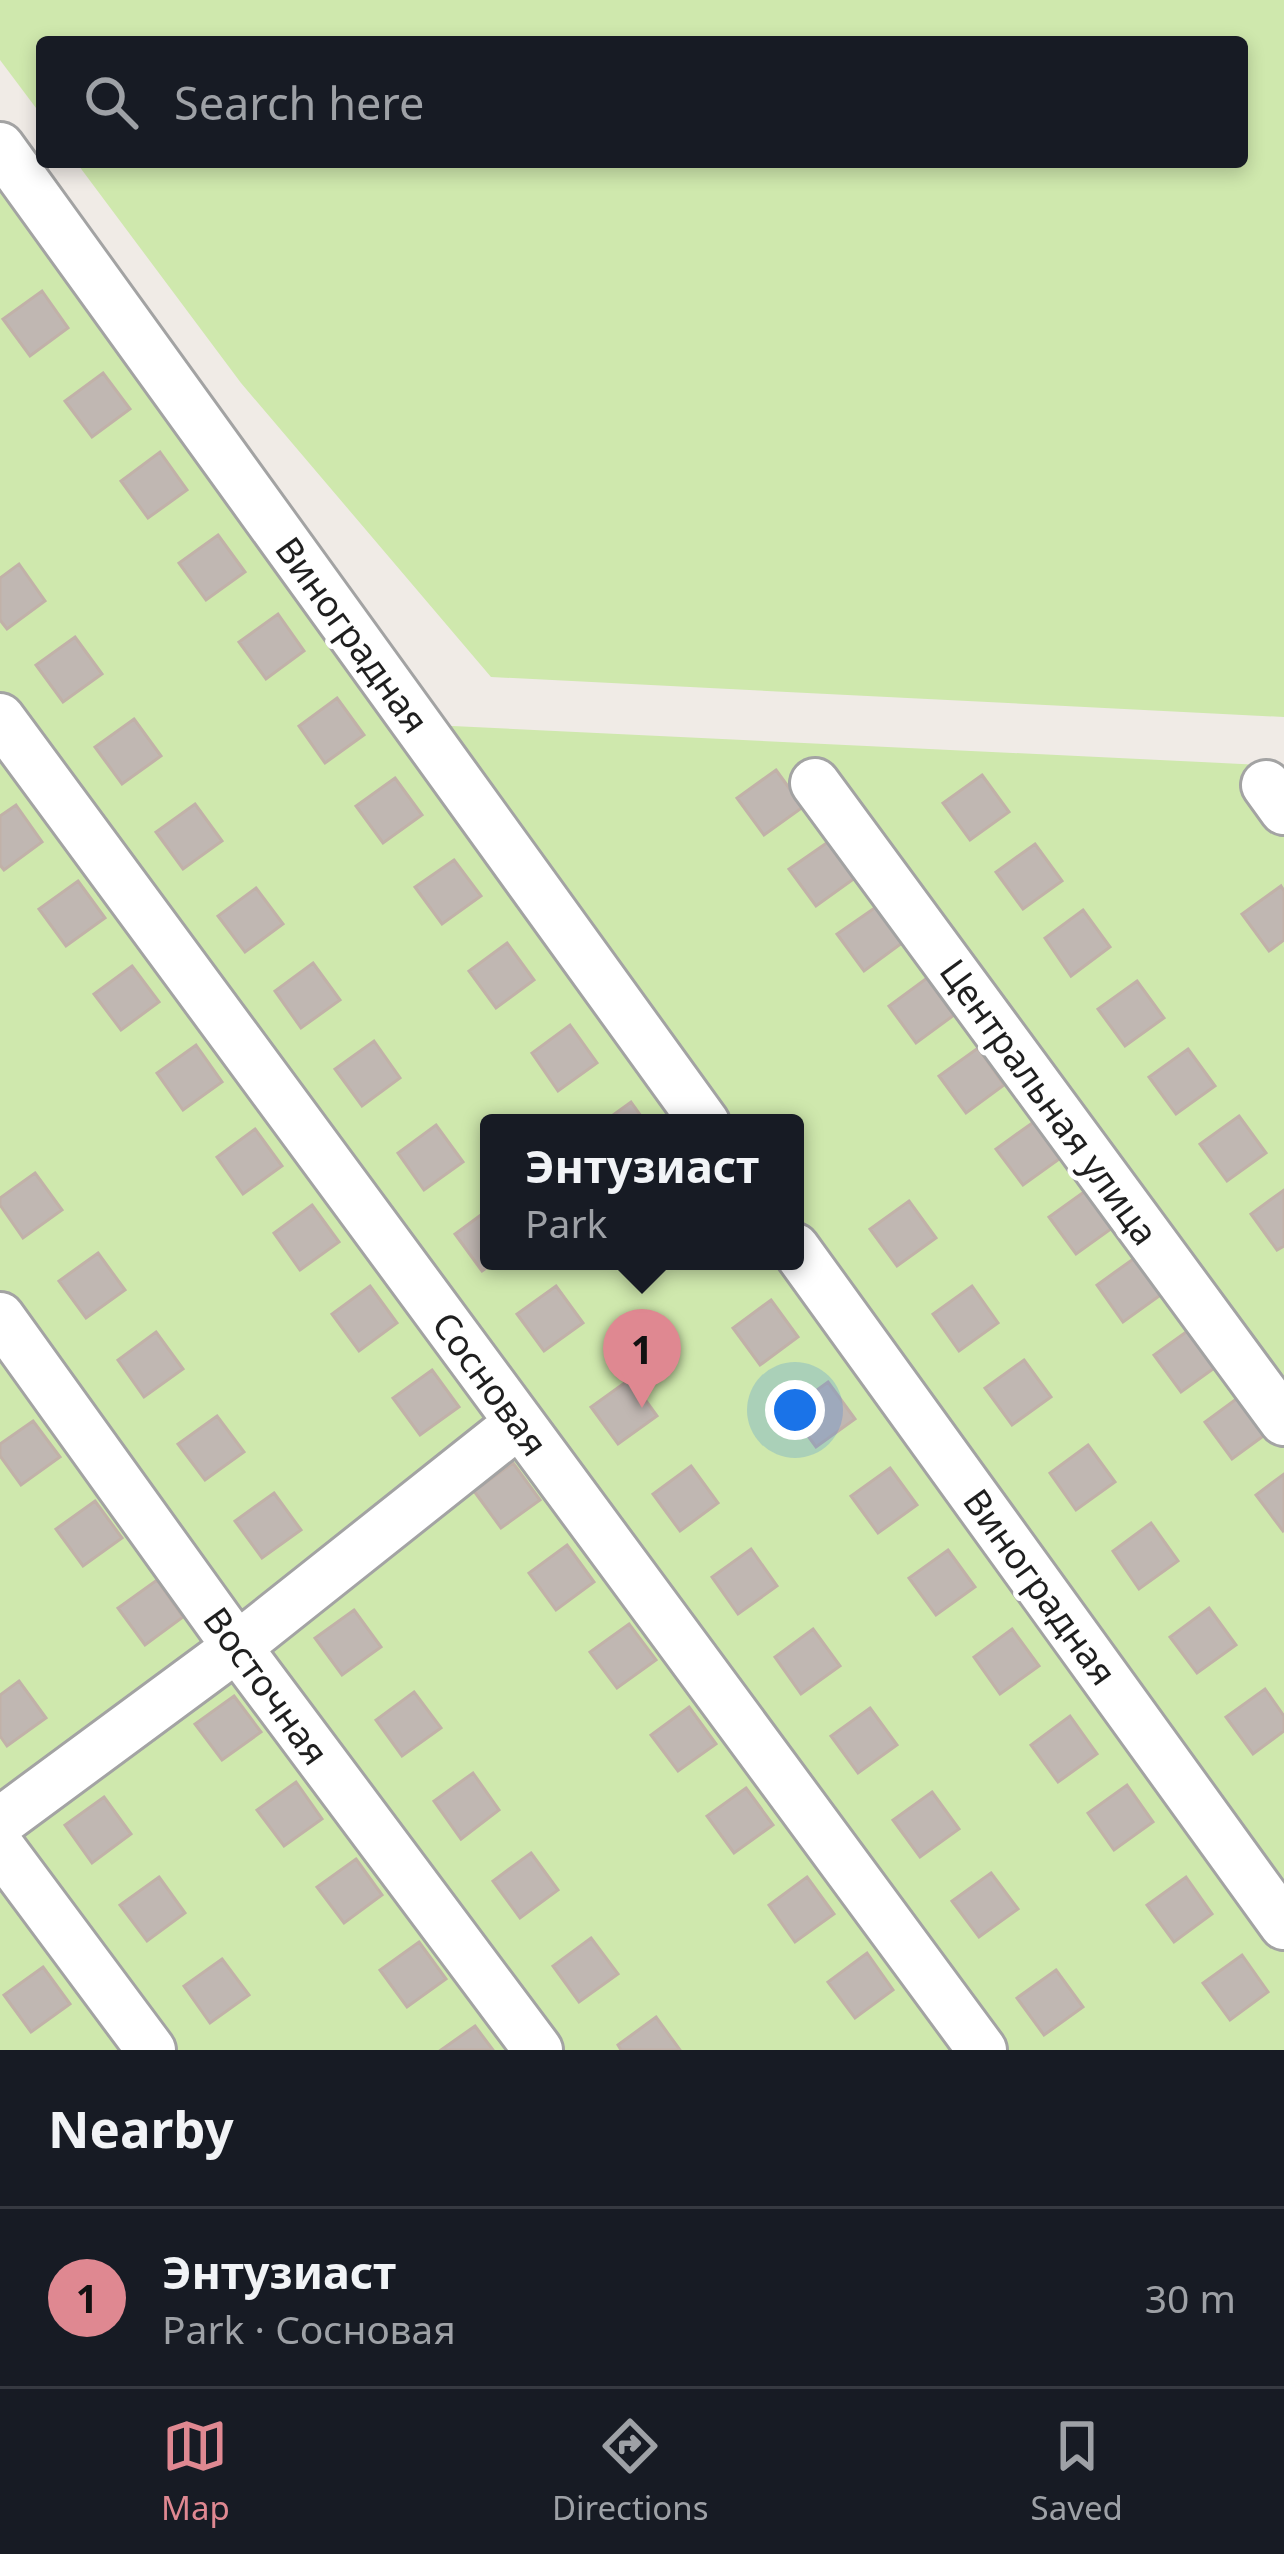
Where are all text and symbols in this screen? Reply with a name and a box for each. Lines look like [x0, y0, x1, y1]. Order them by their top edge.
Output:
search box [36, 36, 1248, 168]
icon: search [78, 69, 144, 135]
text: Search here [174, 72, 424, 133]
street label: Виноградная [264, 527, 440, 743]
street label: Центральная улица [929, 949, 1170, 1255]
popup [480, 1114, 804, 1270]
text: Энтузиаст [525, 1135, 759, 1196]
text: Park [525, 1196, 607, 1249]
street label: Сосновая [422, 1302, 559, 1466]
pin: 1 [603, 1309, 681, 1408]
your location [765, 1380, 825, 1440]
street label: Виноградная [952, 1479, 1128, 1695]
street label: Восточная [192, 1597, 340, 1775]
text: Nearby [48, 2093, 234, 2163]
text: Энтузиаст [162, 2241, 396, 2302]
text: 1 [76, 2271, 98, 2324]
text: 30 m [1145, 2271, 1236, 2324]
text: Park · Сосновая [162, 2302, 456, 2355]
tab: Map [161, 2413, 230, 2530]
tab: Directions [552, 2413, 709, 2530]
tab: Saved [1031, 2413, 1123, 2530]

